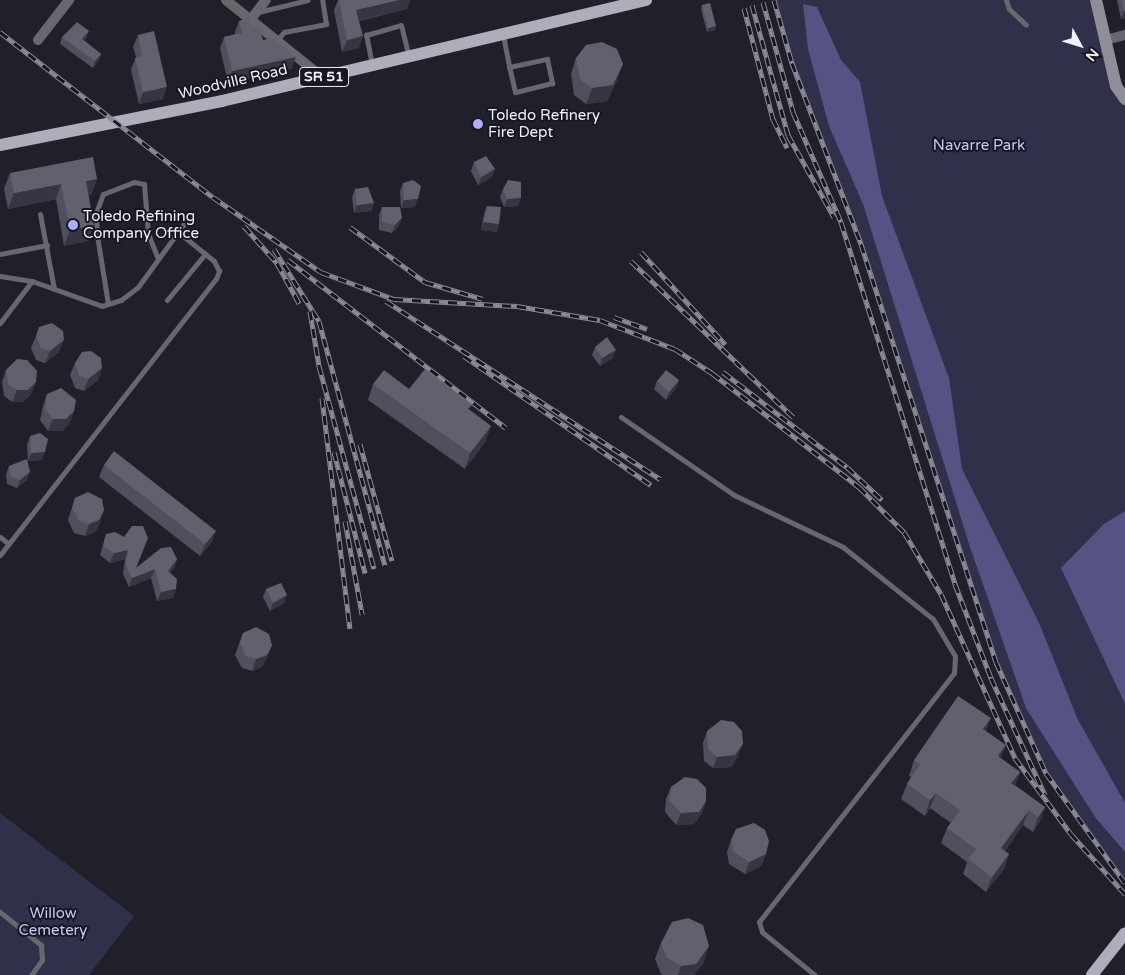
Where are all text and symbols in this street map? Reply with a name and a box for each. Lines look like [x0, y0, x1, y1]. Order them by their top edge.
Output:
north arrow [1055, 20, 1105, 70]
text: N [1082, 45, 1102, 64]
street label: Woodville Road [177, 61, 289, 103]
road number: SR 51 [299, 66, 349, 88]
place label: Toledo Refinery Fire Dept [488, 106, 600, 141]
marker: Toledo Refinery Fire Dept [472, 118, 484, 130]
park label: Navarre Park [933, 137, 1025, 155]
place label: Toledo Refining Company Office [83, 207, 199, 242]
marker: Toledo Refining Company Office [67, 219, 79, 231]
park label: Willow Cemetery [19, 904, 87, 939]

